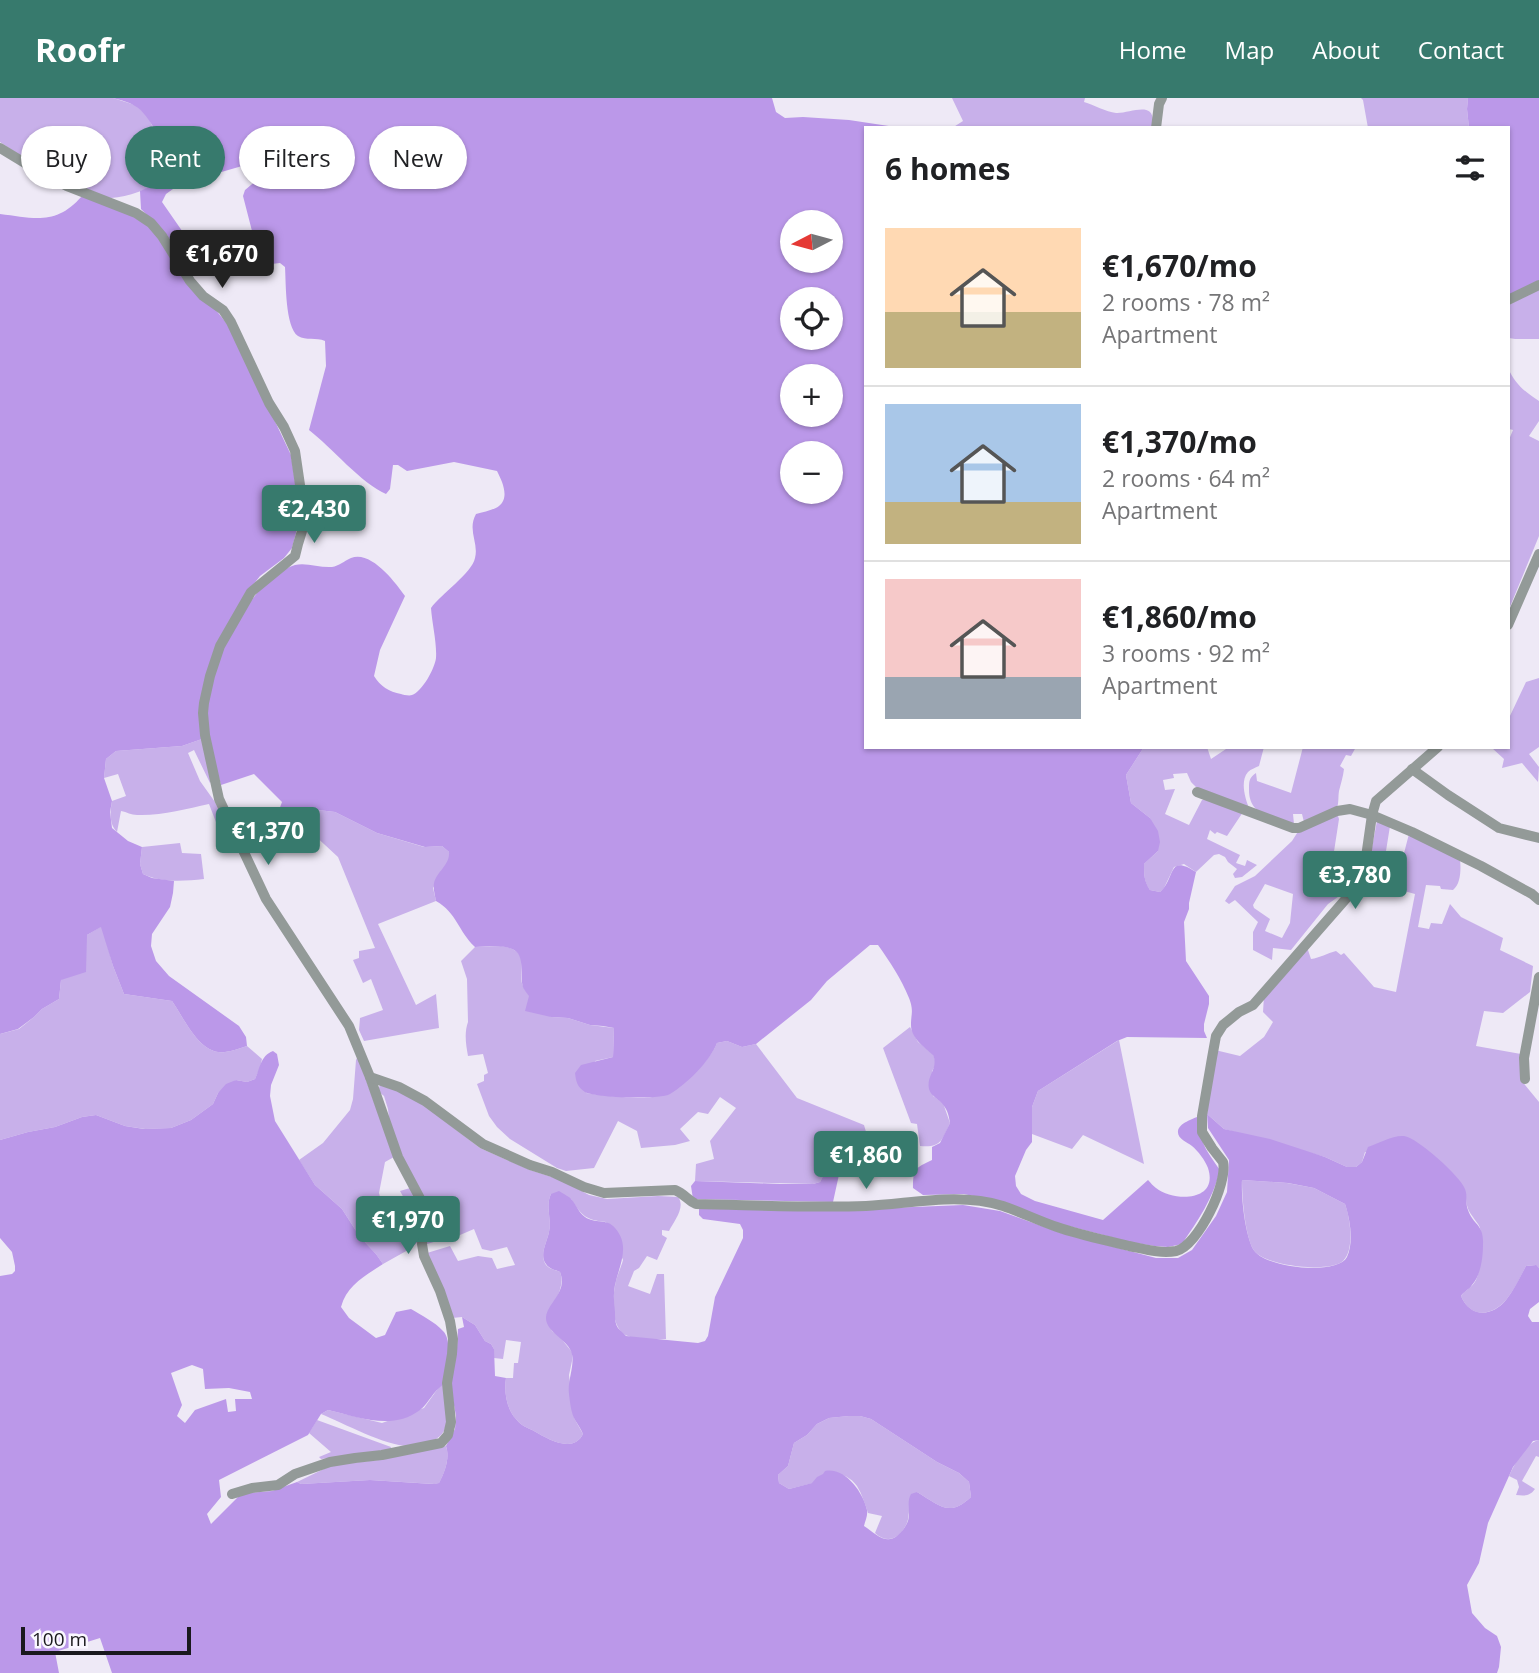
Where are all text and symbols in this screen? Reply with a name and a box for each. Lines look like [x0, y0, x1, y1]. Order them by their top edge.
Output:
text: Roofr [35, 27, 125, 72]
text: Home [1119, 33, 1187, 66]
text: Map [1225, 33, 1274, 66]
text: About [1312, 33, 1380, 66]
text: Contact [1418, 33, 1504, 66]
chip: Buy [21, 126, 111, 189]
chip: Rent [125, 126, 225, 189]
chip: Filters [239, 126, 355, 189]
chip: New [369, 126, 467, 189]
text: 6 homes [885, 148, 1010, 189]
icon: filters [1451, 149, 1489, 187]
north arrow [780, 210, 844, 273]
map controls [780, 210, 843, 504]
pin: €1,670 [165, 230, 279, 290]
text: €1,670 [186, 237, 258, 269]
text: €1,670/mo [1102, 245, 1257, 286]
icon: home [941, 256, 1025, 340]
text: 2 rooms · 78 m² [1102, 286, 1270, 318]
button: locate [780, 287, 843, 350]
text: Apartment [1102, 318, 1218, 350]
button: + [780, 364, 843, 427]
text: €1,370/mo [1102, 421, 1257, 462]
icon: home [941, 432, 1025, 516]
button: − [780, 441, 843, 504]
text: 2 rooms · 64 m² [1102, 462, 1270, 494]
pin: €2,430 [257, 486, 371, 545]
text: €2,430 [278, 492, 350, 524]
text: Apartment [1102, 494, 1218, 526]
text: €1,860/mo [1102, 596, 1257, 637]
icon: home [941, 607, 1025, 691]
text: 3 rooms · 92 m² [1102, 637, 1270, 669]
text: Apartment [1102, 669, 1218, 701]
pin: €1,370 [211, 808, 325, 867]
text: €1,370 [232, 814, 304, 846]
pin: €3,780 [1298, 852, 1412, 911]
text: €3,780 [1319, 858, 1391, 890]
pin: €1,860 [809, 1132, 923, 1191]
text: €1,860 [830, 1138, 902, 1170]
pin: €1,970 [351, 1196, 465, 1256]
text: €1,970 [372, 1203, 444, 1235]
scale bar [21, 1624, 191, 1656]
text: 100 m [32, 1626, 87, 1652]

